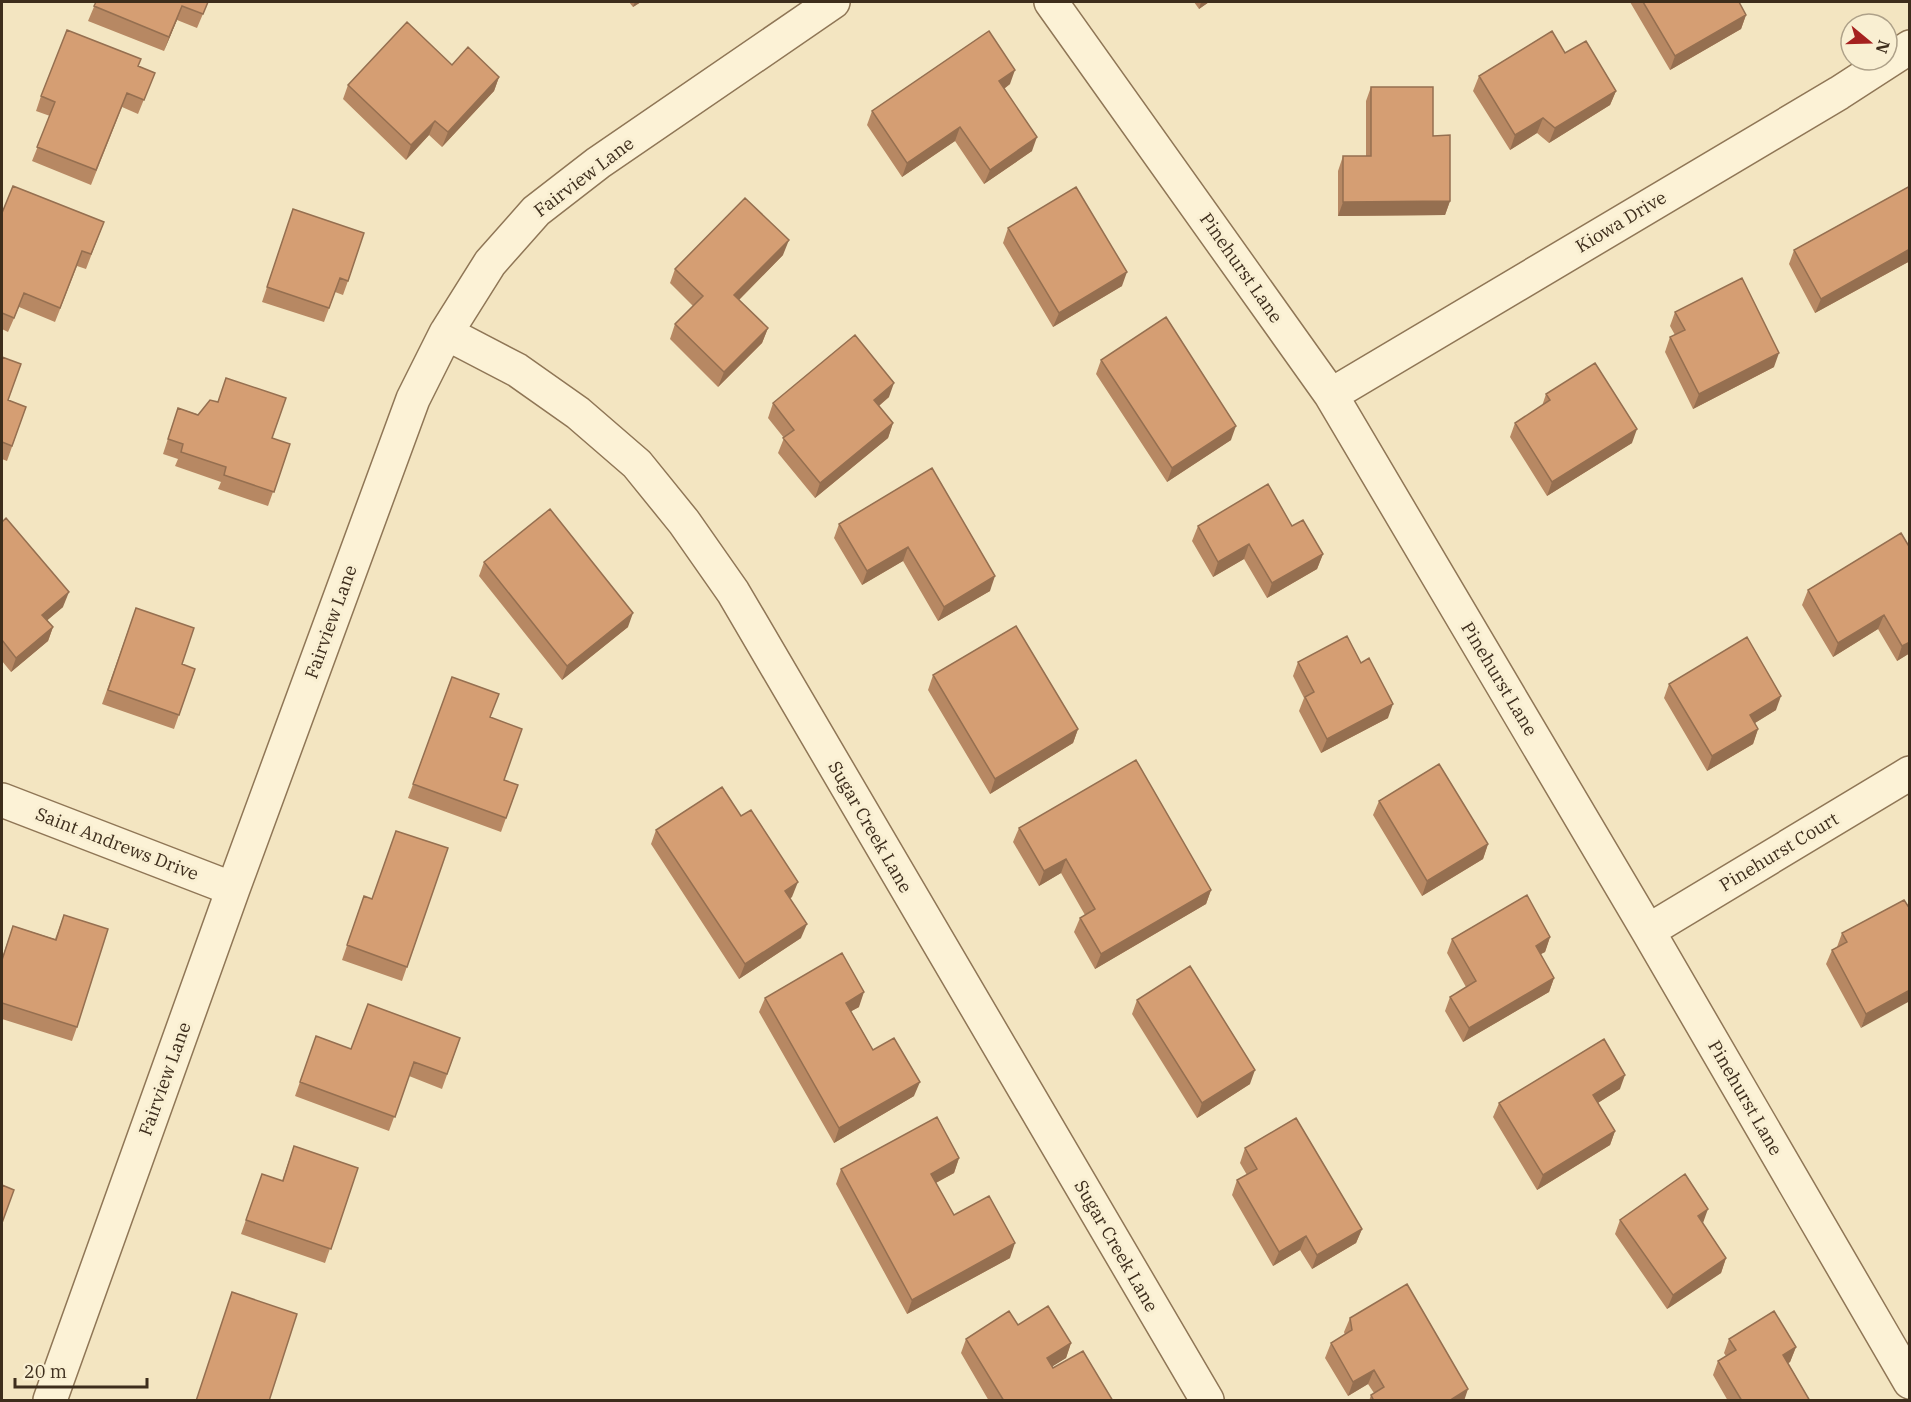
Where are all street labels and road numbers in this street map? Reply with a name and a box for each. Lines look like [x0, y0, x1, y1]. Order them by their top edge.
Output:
street label: Fairview Lane [529, 132, 638, 222]
street label: Kiowa Drive [1571, 186, 1670, 258]
street label: Pinehurst Lane [1195, 208, 1288, 327]
street label: Fairview Lane [299, 562, 362, 682]
street label: Pinehurst Lane [1456, 617, 1543, 740]
street label: Sugar Creek Lane [823, 757, 918, 897]
street label: Saint Andrews Drive [32, 802, 202, 885]
street label: Pinehurst Court [1715, 807, 1842, 896]
street label: Fairview Lane [133, 1019, 196, 1139]
street label: Pinehurst Lane [1703, 1036, 1788, 1159]
street label: Sugar Creek Lane [1069, 1176, 1164, 1316]

